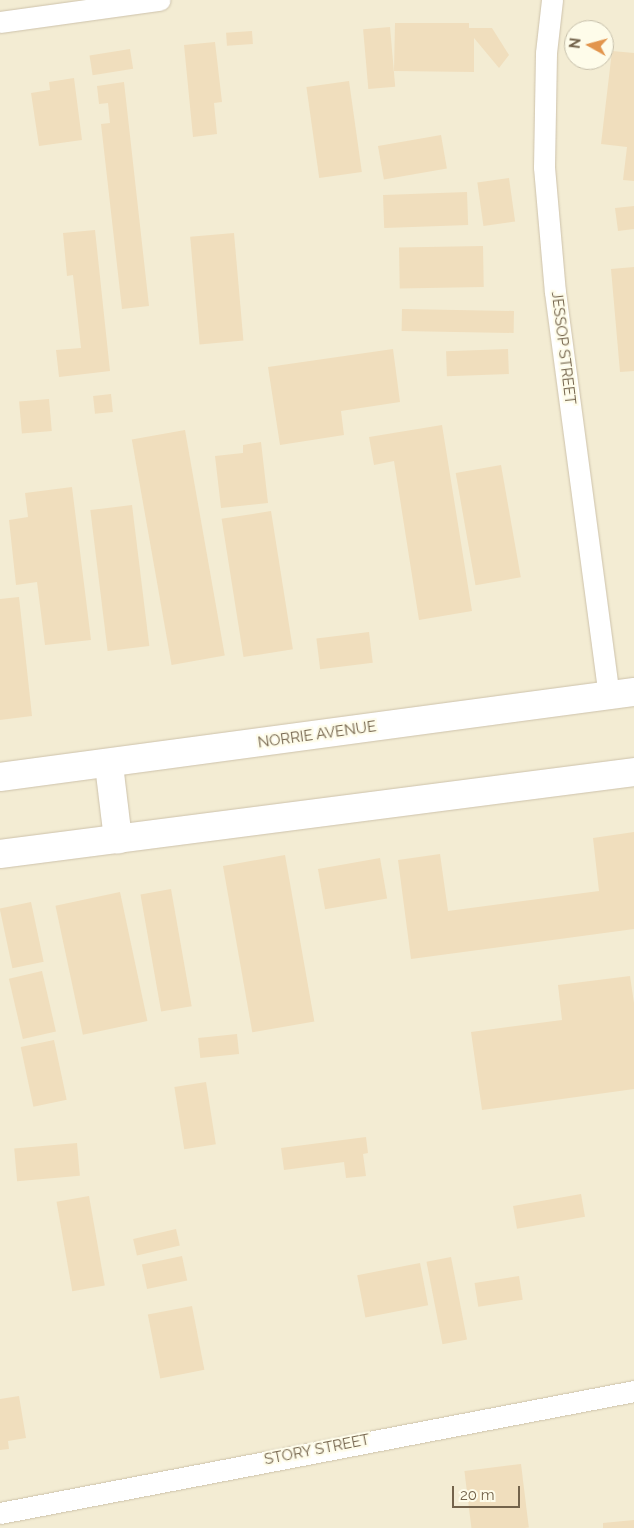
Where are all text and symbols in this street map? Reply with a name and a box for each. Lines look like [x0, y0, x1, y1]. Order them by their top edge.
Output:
north arrow [564, 20, 614, 70]
text: N [567, 37, 584, 50]
street label: JESSOP STREET [547, 290, 579, 406]
street label: NORRIE AVENUE [256, 718, 378, 752]
street label: STORY STREET [263, 1431, 371, 1469]
scale bar [454, 1476, 522, 1508]
text: 20 m [460, 1486, 495, 1504]

